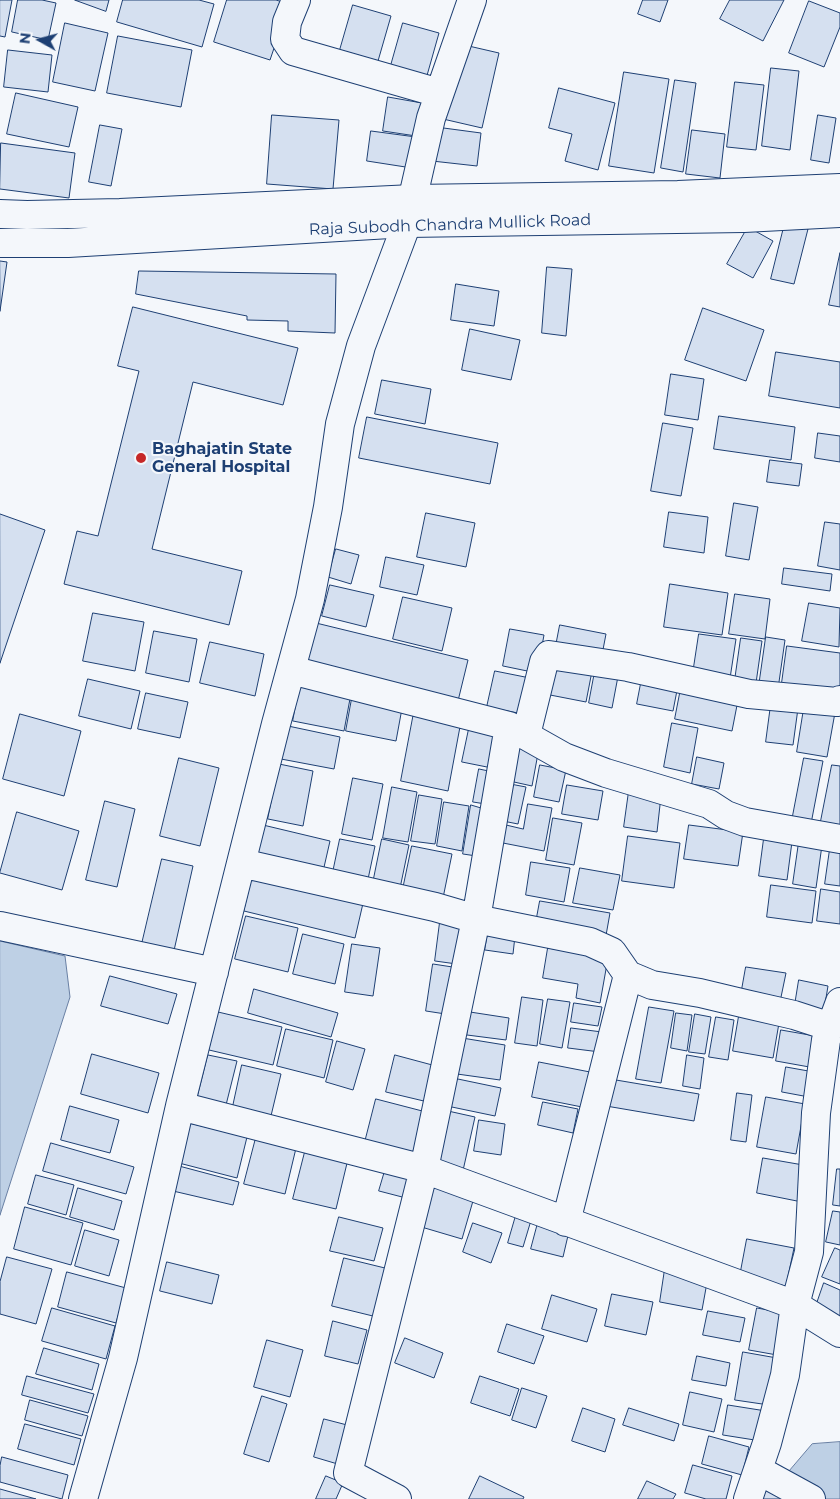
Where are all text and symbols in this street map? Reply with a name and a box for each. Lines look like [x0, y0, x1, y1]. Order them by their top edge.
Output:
north arrow [15, 15, 65, 65]
text: N [15, 31, 35, 45]
street label: Raja Subodh Chandra Mullick Road [309, 210, 591, 240]
place label: Baghajatin State General Hospital [152, 439, 292, 477]
marker: Baghajatin State General Hospital [134, 451, 148, 465]

